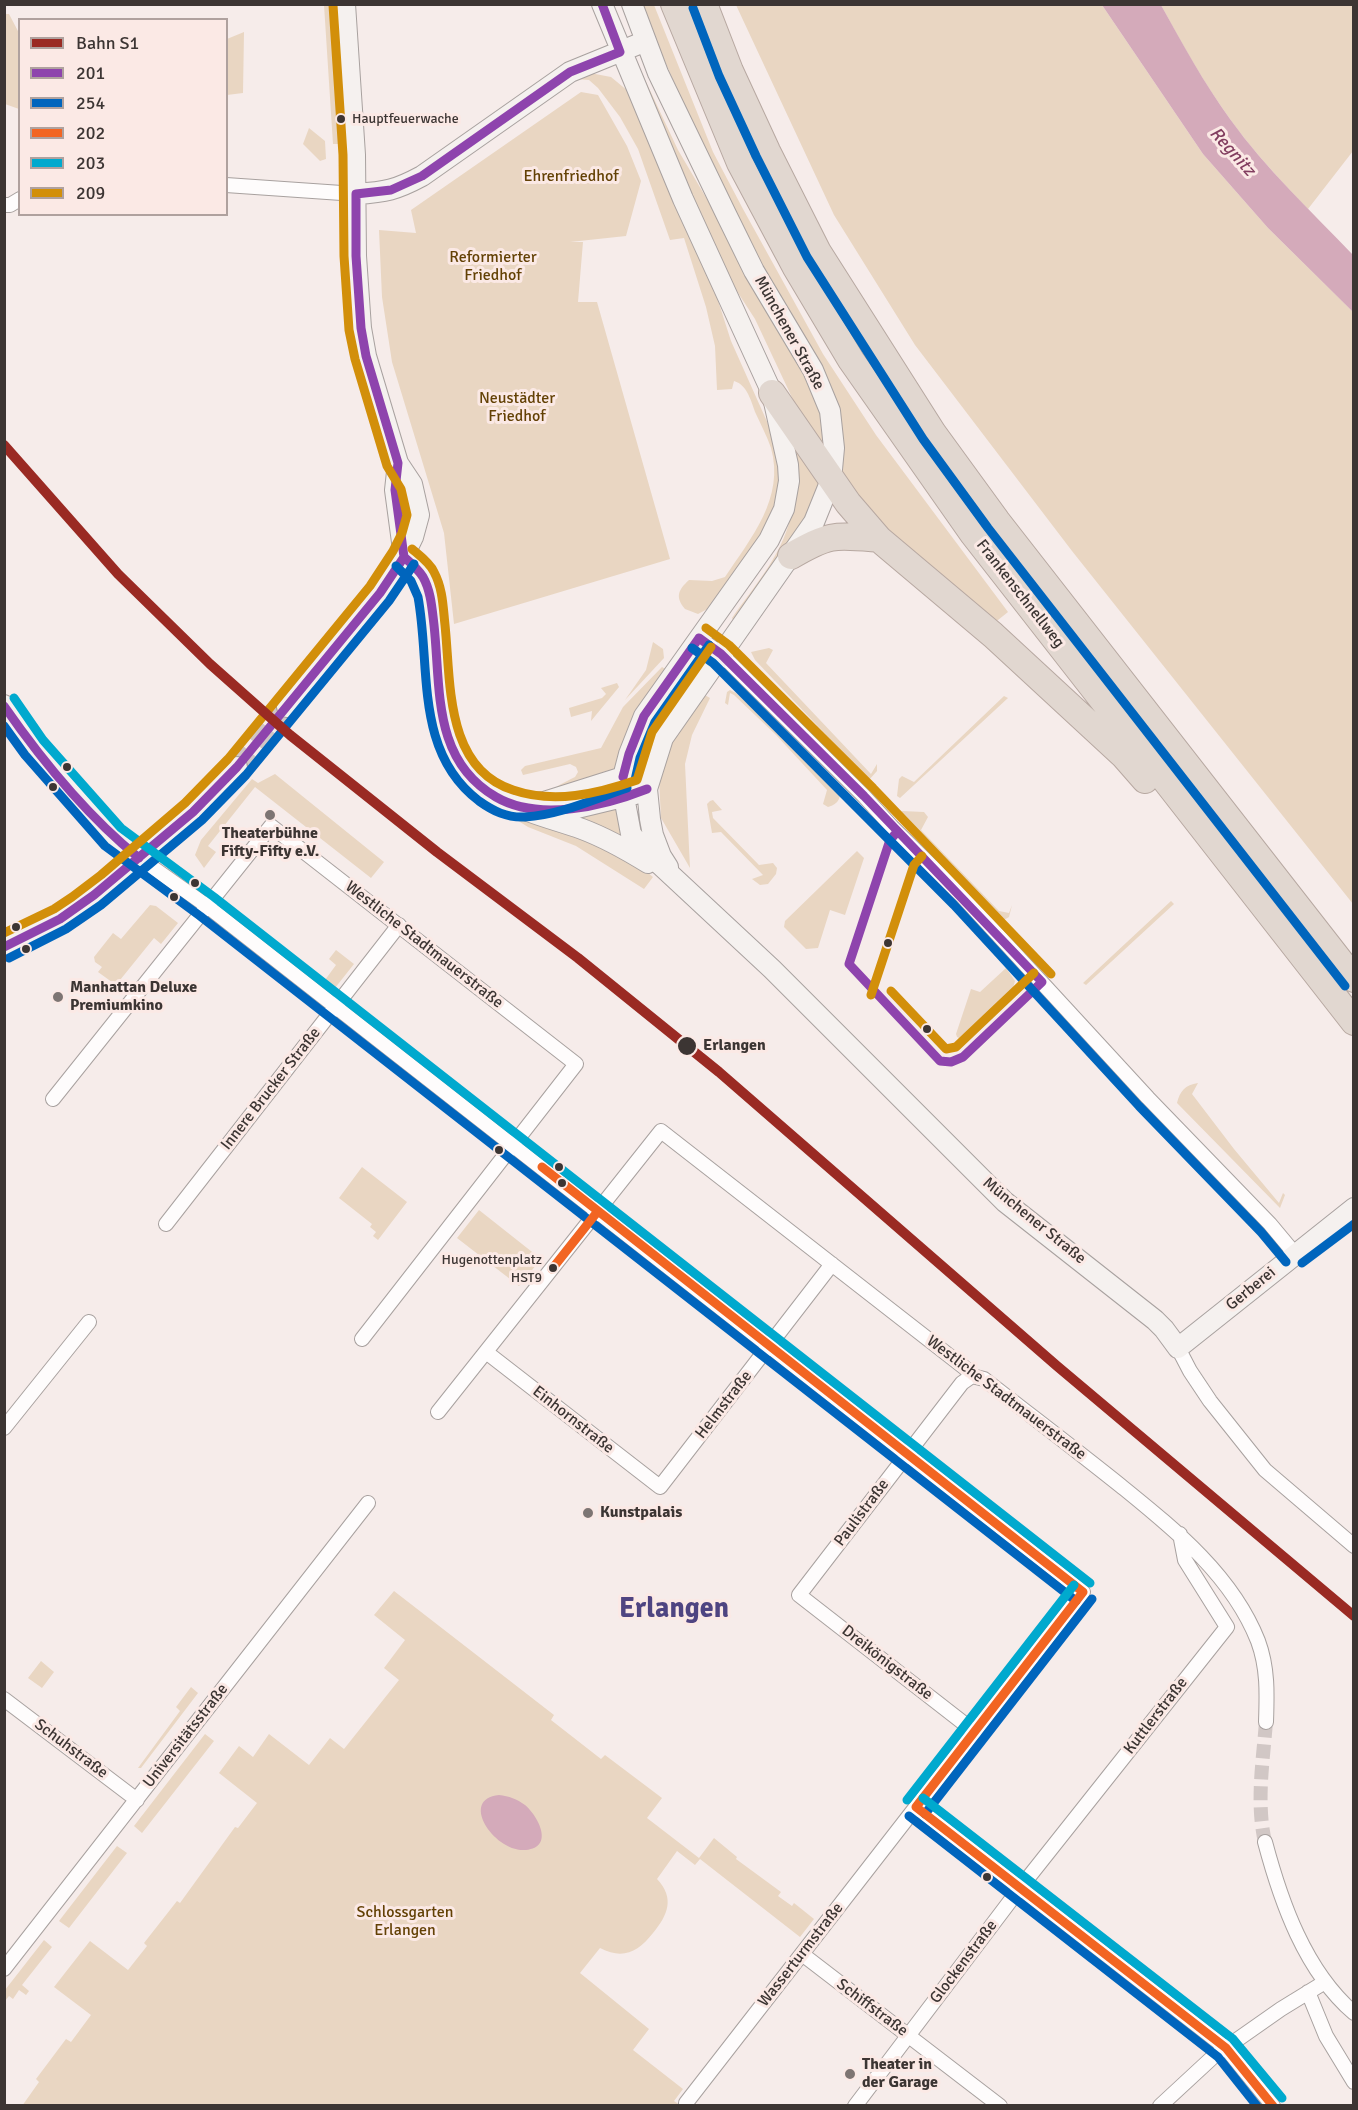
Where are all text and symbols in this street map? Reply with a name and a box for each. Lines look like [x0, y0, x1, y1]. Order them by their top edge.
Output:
legend [18, 18, 228, 216]
text: Bahn S1 [76, 32, 139, 54]
text: 201 [76, 62, 105, 84]
text: 254 [76, 92, 105, 114]
place label: Hauptfeuerwache [352, 111, 459, 127]
marker: Hauptfeuerwache [335, 113, 347, 125]
text: 202 [76, 122, 105, 144]
water label: Regnitz [1204, 123, 1260, 181]
text: 203 [76, 152, 105, 174]
park label: Ehrenfriedhof [523, 167, 619, 187]
text: 209 [76, 182, 105, 204]
park label: Reformierter Friedhof [449, 248, 537, 286]
street label: Münchener Straße [750, 273, 828, 393]
park label: Neustädter Friedhof [479, 389, 555, 427]
street label: Frankenschnellweg [972, 536, 1068, 652]
unlabelled marker [61, 761, 73, 773]
unlabelled marker [47, 781, 59, 793]
marker: Theaterbühne Fifty-Fifty e.V. [263, 808, 277, 822]
place label: Theaterbühne Fifty-Fifty e.V. [221, 824, 319, 862]
unlabelled marker [189, 877, 201, 889]
street label: Westliche Stadtmauerstraße [341, 877, 507, 1013]
unlabelled marker [168, 891, 180, 903]
unlabelled marker [10, 921, 22, 933]
unlabelled marker [882, 937, 894, 949]
unlabelled marker [20, 943, 32, 955]
place label: Manhattan Deluxe Premiumkino [70, 978, 197, 1016]
marker: Manhattan Deluxe Premiumkino [51, 990, 65, 1004]
unlabelled marker [921, 1023, 933, 1035]
street label: Innere Brucker Straße [217, 1024, 325, 1154]
marker: Erlangen [676, 1035, 698, 1057]
place label: Erlangen [703, 1036, 766, 1056]
unlabelled marker [493, 1144, 505, 1156]
unlabelled marker [553, 1161, 565, 1173]
street label: Münchener Straße [979, 1174, 1089, 1268]
unlabelled marker [556, 1177, 568, 1189]
place label: Hugenottenplatz HST9 [442, 1252, 542, 1284]
marker: Hugenottenplatz HST9 [547, 1262, 559, 1274]
street label: Gerberei [1222, 1263, 1280, 1315]
street label: Westliche Stadtmauerstraße [922, 1332, 1090, 1464]
street label: Helmstraße [692, 1367, 756, 1443]
street label: Einhornstraße [528, 1382, 618, 1458]
street label: Paulistraße [831, 1476, 893, 1550]
place label: Kunstpalais [600, 1503, 682, 1523]
marker: Kunstpalais [581, 1506, 595, 1520]
district label: Erlangen [619, 1593, 729, 1627]
street label: Dreikönigstraße [838, 1621, 936, 1705]
street label: Kuttlerstraße [1120, 1674, 1192, 1758]
street label: Universitätsstraße [139, 1680, 233, 1792]
street label: Schuhstraße [30, 1715, 112, 1783]
unlabelled marker [981, 1871, 993, 1883]
street label: Wasserturmstraße [754, 1899, 848, 2011]
park label: Schlossgarten Erlangen [357, 1903, 453, 1941]
street label: Glockenstraße [926, 1916, 1002, 2008]
street label: Schiffstraße [833, 1975, 911, 2041]
place label: Theater in der Garage [862, 2055, 938, 2093]
marker: Theater in der Garage [843, 2067, 857, 2081]

